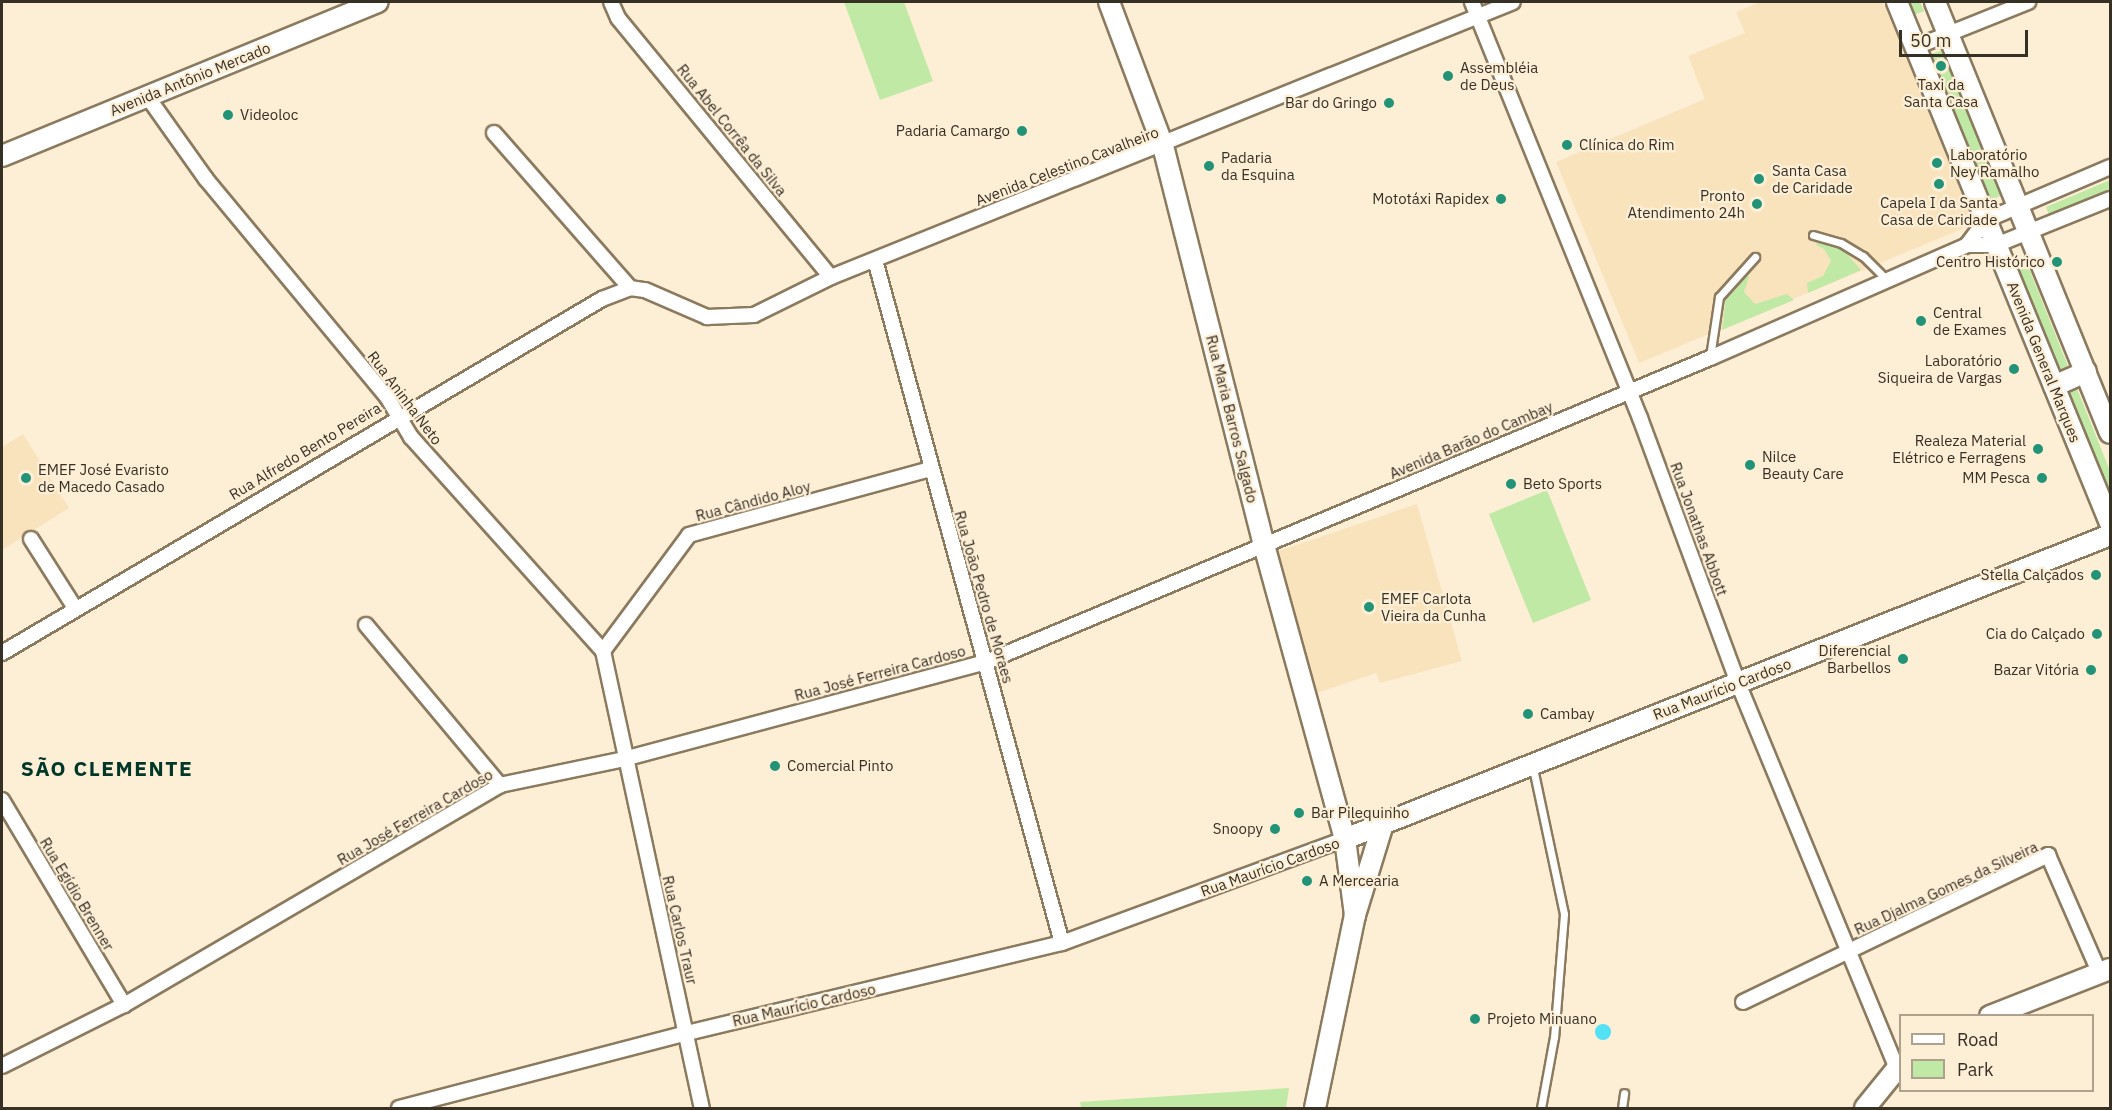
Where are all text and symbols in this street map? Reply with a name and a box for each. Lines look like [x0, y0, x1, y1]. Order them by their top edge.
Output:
scale bar [1902, 18, 2031, 56]
text: 50 m [1910, 29, 1952, 52]
street label: Avenida Antônio Mercado [107, 38, 273, 120]
place label: Assembléia de Deus [1460, 58, 1538, 93]
marker: Taxi da Santa Casa [1934, 59, 1948, 73]
street label: Rua Abel Corrêa da Silva [673, 61, 791, 199]
marker: Assembléia de Deus [1441, 69, 1455, 83]
place label: Taxi da Santa Casa [1904, 75, 1978, 110]
place label: Bar do Gringo [1285, 94, 1377, 112]
marker: Bar do Gringo [1382, 96, 1396, 110]
place label: Videoloc [240, 106, 298, 124]
marker: Videoloc [221, 108, 235, 122]
place label: Padaria Camargo [896, 122, 1010, 140]
street label: Avenida Celestino Cavalheiro [973, 123, 1161, 209]
marker: Padaria Camargo [1015, 124, 1029, 138]
place label: Clínica do Rim [1579, 136, 1675, 154]
marker: Clínica do Rim [1560, 138, 1574, 152]
place label: Laboratório Ney Ramalho [1950, 145, 2039, 180]
place label: Padaria da Esquina [1221, 148, 1295, 183]
marker: Laboratório Ney Ramalho [1928, 154, 1946, 172]
marker: Padaria da Esquina [1202, 159, 1216, 173]
place label: Santa Casa de Caridade [1772, 161, 1853, 196]
marker: Santa Casa de Caridade [1750, 170, 1768, 188]
marker: Capela I da Santa Casa de Caridade [1932, 177, 1946, 191]
place label: Pronto Atendimento 24h [1628, 186, 1745, 221]
place label: Mototáxi Rapidex [1372, 190, 1489, 208]
marker: Mototáxi Rapidex [1494, 192, 1508, 206]
place label: Capela I da Santa Casa de Caridade [1880, 193, 1998, 228]
marker: Pronto Atendimento 24h [1750, 197, 1764, 211]
place label: Centro Histórico [1936, 253, 2045, 271]
marker: Centro Histórico [2050, 255, 2064, 269]
street label: Avenida General Marques [2003, 279, 2085, 445]
place label: Central de Exames [1933, 303, 2006, 338]
marker: Central de Exames [1914, 314, 1928, 328]
street label: Rua Maria Barros Salgado [1202, 333, 1262, 505]
street label: Rua Aninha Neto [364, 348, 446, 448]
place label: Laboratório Siqueira de Vargas [1878, 351, 2002, 386]
marker: Laboratório Siqueira de Vargas [2007, 362, 2021, 376]
street label: Avenida Barão do Cambay [1387, 397, 1555, 483]
street label: Rua Alfredo Bento Pereira [226, 398, 384, 504]
place label: Realeza Material Elétrico e Ferragens [1892, 431, 2026, 466]
marker: Realeza Material Elétrico e Ferragens [2031, 442, 2045, 456]
place label: Nilce Beauty Care [1762, 447, 1844, 482]
marker: Nilce Beauty Care [1743, 458, 1757, 472]
place label: EMEF José Evaristo de Macedo Casado [38, 460, 169, 495]
street label: Rua Jonathas Abbott [1666, 460, 1732, 598]
place label: MM Pesca [1962, 469, 2030, 487]
marker: EMEF José Evaristo de Macedo Casado [19, 471, 33, 485]
marker: MM Pesca [2035, 471, 2049, 485]
place label: Beto Sports [1523, 475, 1602, 493]
street label: Rua Cândido Aloy [694, 477, 812, 525]
marker: Beto Sports [1504, 477, 1518, 491]
street label: Rua João Pedro de Moraes [951, 509, 1017, 685]
place label: Stella Calçados [1981, 566, 2084, 584]
marker: Stella Calçados [2089, 568, 2103, 582]
place label: EMEF Carlota Vieira da Cunha [1381, 589, 1486, 624]
marker: EMEF Carlota Vieira da Cunha [1362, 600, 1376, 614]
place label: Cia do Calçado [1986, 625, 2085, 643]
marker: Cia do Calçado [2090, 627, 2104, 641]
street label: Rua José Ferreira Cardoso [792, 641, 968, 705]
place label: Diferencial Barbellos [1819, 641, 1891, 676]
marker: Diferencial Barbellos [1896, 652, 1910, 666]
street label: Rua Maurício Cardoso [1650, 654, 1794, 724]
place label: Bazar Vitória [1993, 661, 2079, 679]
marker: Bazar Vitória [2084, 663, 2098, 677]
place label: Cambay [1540, 705, 1595, 723]
marker: Cambay [1521, 707, 1535, 721]
district label: SÃO CLEMENTE [21, 755, 193, 781]
place label: Comercial Pinto [787, 757, 893, 775]
marker: Comercial Pinto [768, 759, 782, 773]
street label: Rua José Ferreira Cardoso [334, 765, 496, 869]
place label: Bar Pilequinho [1311, 804, 1409, 822]
marker: Bar Pilequinho [1292, 806, 1306, 820]
place label: Snoopy [1213, 820, 1263, 838]
marker: Snoopy [1268, 822, 1282, 836]
street label: Rua Egídio Brenner [36, 834, 118, 954]
street label: Rua Maurício Cardoso [1198, 834, 1342, 900]
street label: Rua Djalma Gomes da Silveira [1851, 837, 2041, 939]
place label: A Mercearia [1319, 872, 1399, 890]
street label: Rua Carlos Traur [659, 874, 701, 986]
marker: A Mercearia [1300, 874, 1314, 888]
street label: Rua Maurício Cardoso [731, 980, 877, 1030]
place label: Projeto Minuano [1487, 1010, 1597, 1028]
marker: Projeto Minuano [1468, 1012, 1482, 1026]
legend [1899, 1014, 2094, 1092]
text: Road [1957, 1028, 1998, 1051]
text: Park [1957, 1058, 1993, 1081]

